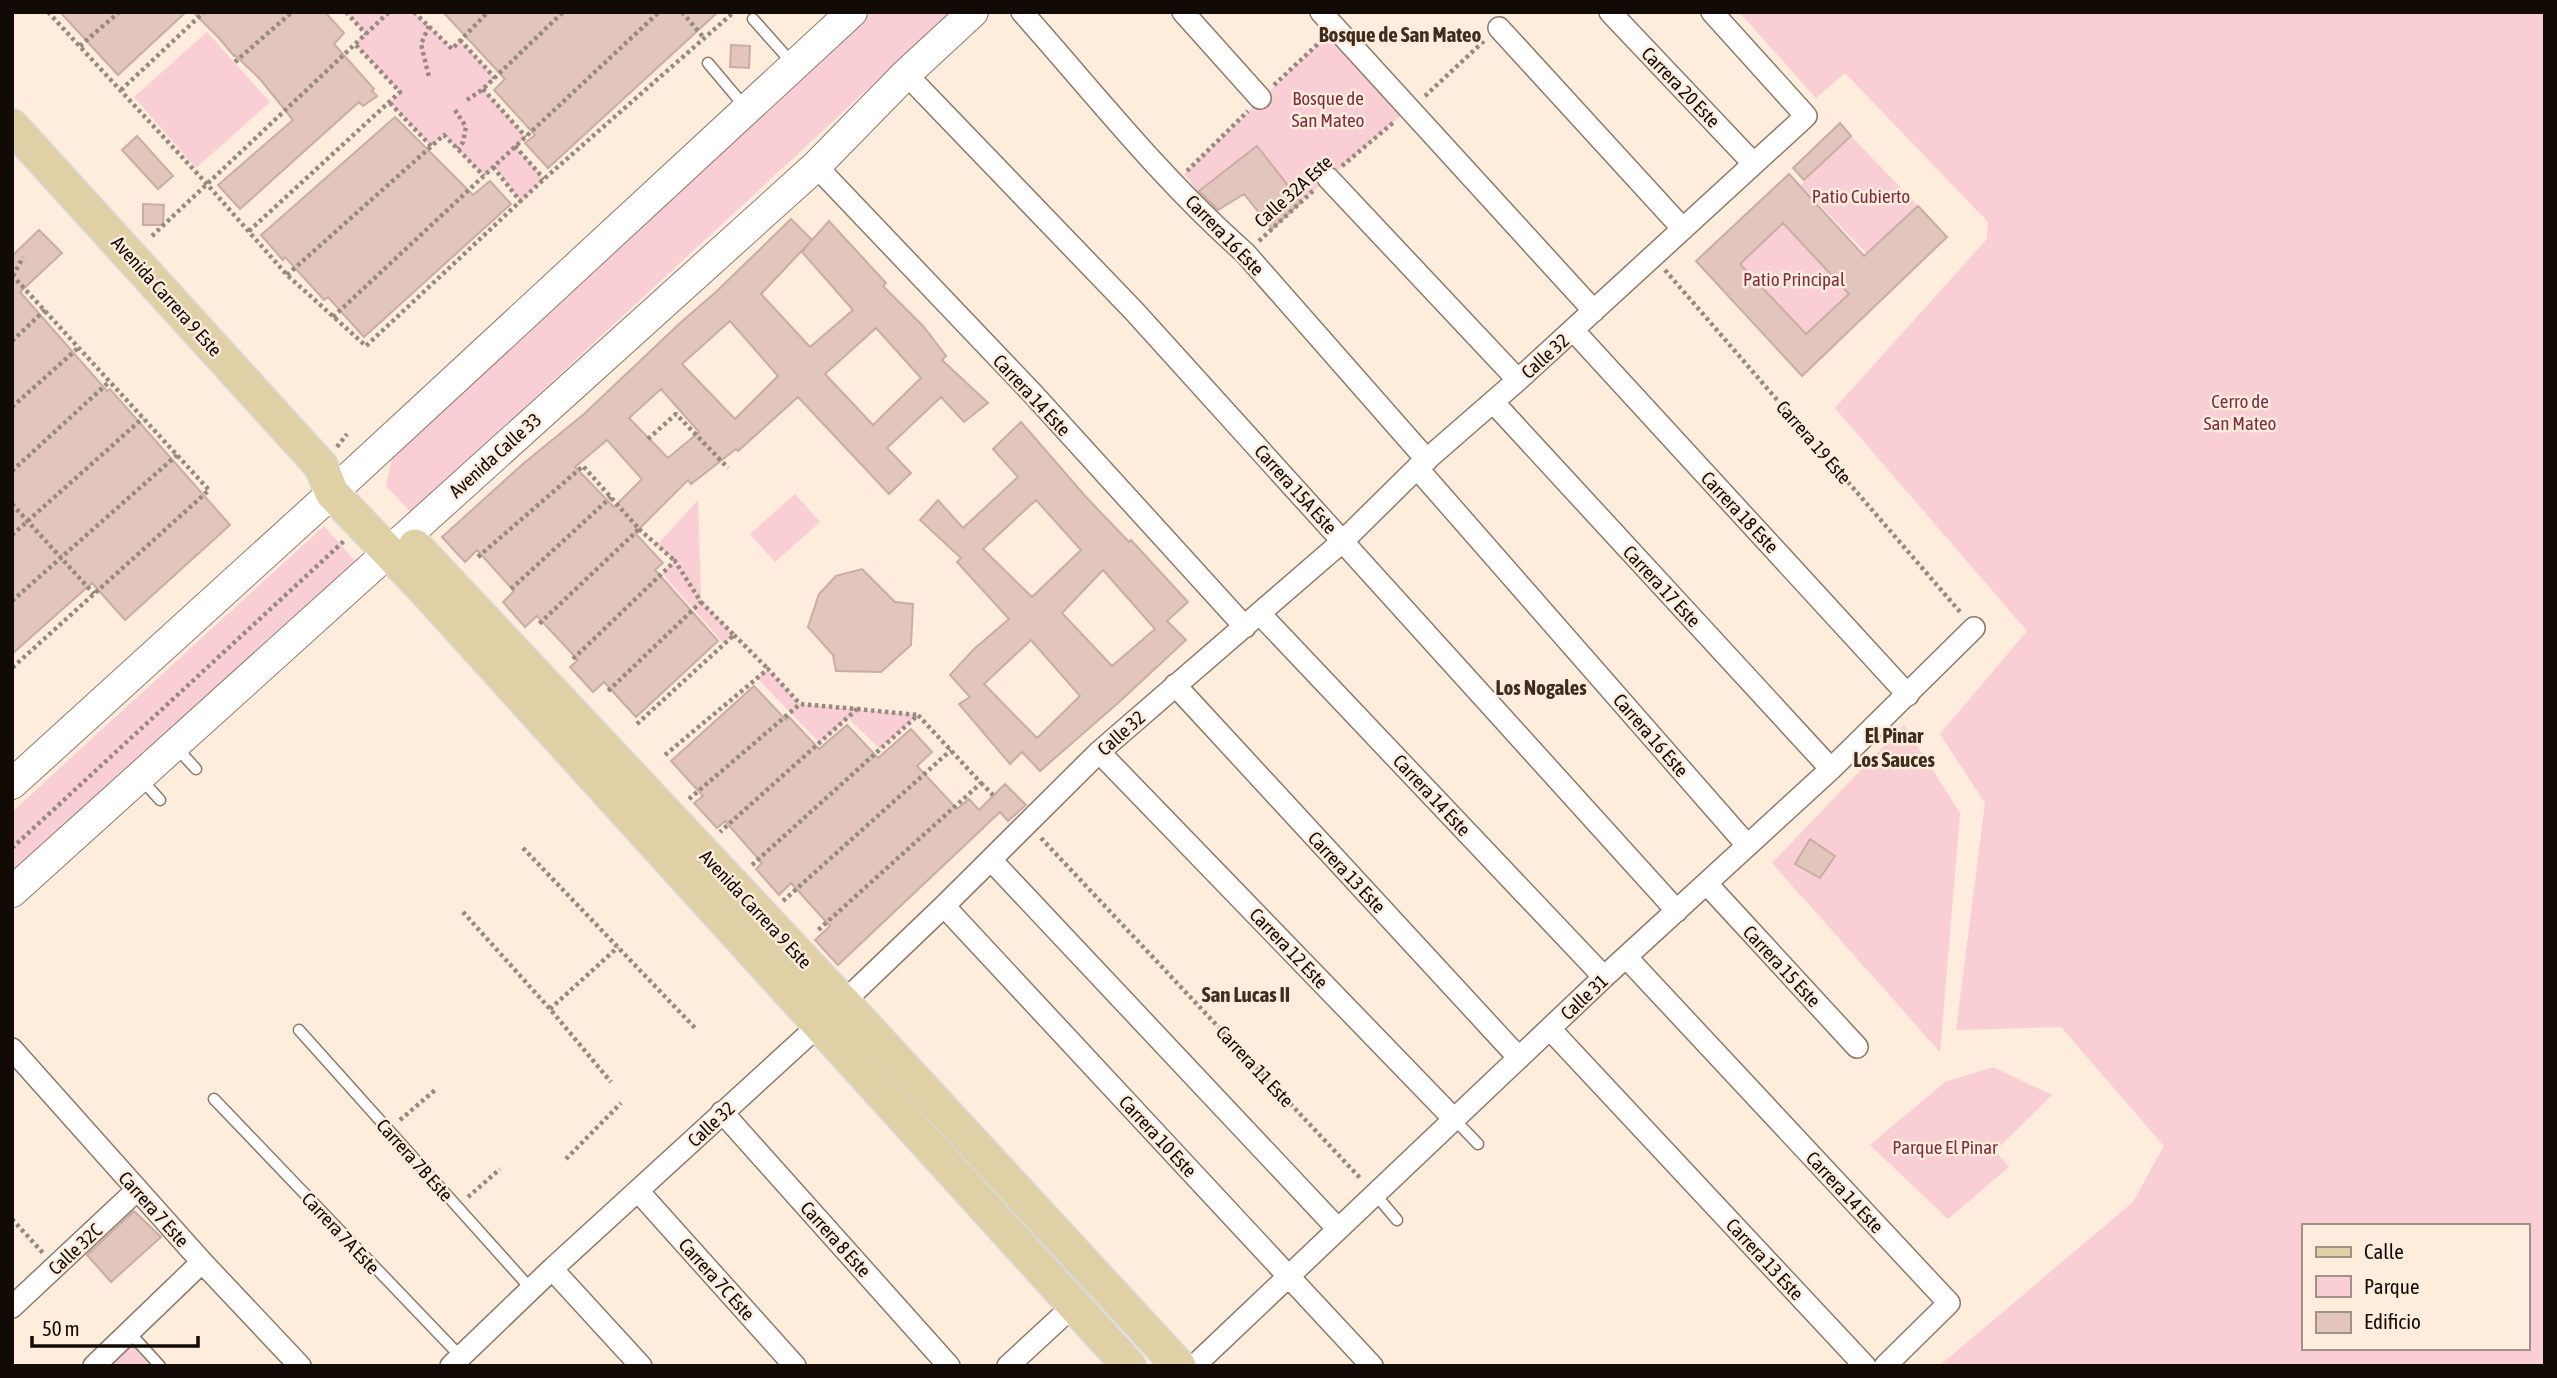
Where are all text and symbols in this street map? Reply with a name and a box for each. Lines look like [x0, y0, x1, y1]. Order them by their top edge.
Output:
district label: Bosque de San Mateo [1319, 22, 1481, 46]
street label: Carrera 20 Este [1637, 42, 1725, 132]
park label: Bosque de San Mateo [1292, 87, 1365, 131]
street label: Calle 32A Este [1250, 150, 1336, 232]
park label: Patio Cubierto [1812, 185, 1910, 207]
street label: Carrera 16 Este [1181, 190, 1269, 280]
street label: Avenida Carrera 9 Este [107, 232, 227, 360]
park label: Patio Principal [1743, 268, 1845, 290]
street label: Calle 32 [1517, 329, 1573, 383]
street label: Carrera 14 Este [989, 350, 1075, 440]
park label: Cerro de San Mateo [2204, 390, 2277, 434]
street label: Carrera 19 Este [1772, 396, 1856, 488]
street label: Avenida Calle 33 [445, 408, 545, 502]
street label: Carrera 15A Este [1250, 440, 1342, 538]
street label: Carrera 18 Este [1697, 467, 1783, 557]
street label: Carrera 17 Este [1619, 541, 1705, 631]
district label: Los Nogales [1495, 675, 1587, 699]
street label: Carrera 16 Este [1609, 689, 1693, 781]
street label: Calle 32 [1093, 706, 1149, 760]
district label: El Pinar Los Sauces [1853, 723, 1935, 771]
street label: Carrera 14 Este [1389, 750, 1475, 840]
street label: Carrera 13 Este [1304, 827, 1390, 917]
street label: Avenida Carrera 9 Este [696, 845, 816, 973]
street label: Carrera 12 Este [1245, 903, 1333, 993]
street label: Carrera 15 Este [1739, 921, 1825, 1011]
street label: Calle 31 [1556, 970, 1612, 1024]
district label: San Lucas II [1202, 982, 1290, 1006]
street label: Carrera 11 Este [1212, 1021, 1298, 1111]
street label: Carrera 10 Este [1115, 1091, 1201, 1181]
street label: Calle 32 [683, 1097, 739, 1151]
street label: Carrera 7B Este [372, 1114, 458, 1206]
park label: Parque El Pinar [1892, 1136, 1998, 1158]
street label: Carrera 14 Este [1802, 1147, 1888, 1237]
street label: Carrera 7 Este [114, 1167, 194, 1251]
street label: Carrera 7A Este [298, 1188, 384, 1278]
street label: Carrera 8 Este [796, 1197, 876, 1281]
street label: Carrera 13 Este [1722, 1214, 1808, 1304]
street label: Calle 32C [44, 1219, 107, 1279]
legend [2302, 1224, 2529, 1350]
street label: Carrera 7C Este [674, 1233, 760, 1325]
text: Calle [2364, 1239, 2404, 1263]
text: Parque [2364, 1274, 2419, 1298]
scale bar [32, 1304, 198, 1348]
text: Edificio [2364, 1309, 2421, 1333]
text: 50 m [42, 1316, 80, 1340]

